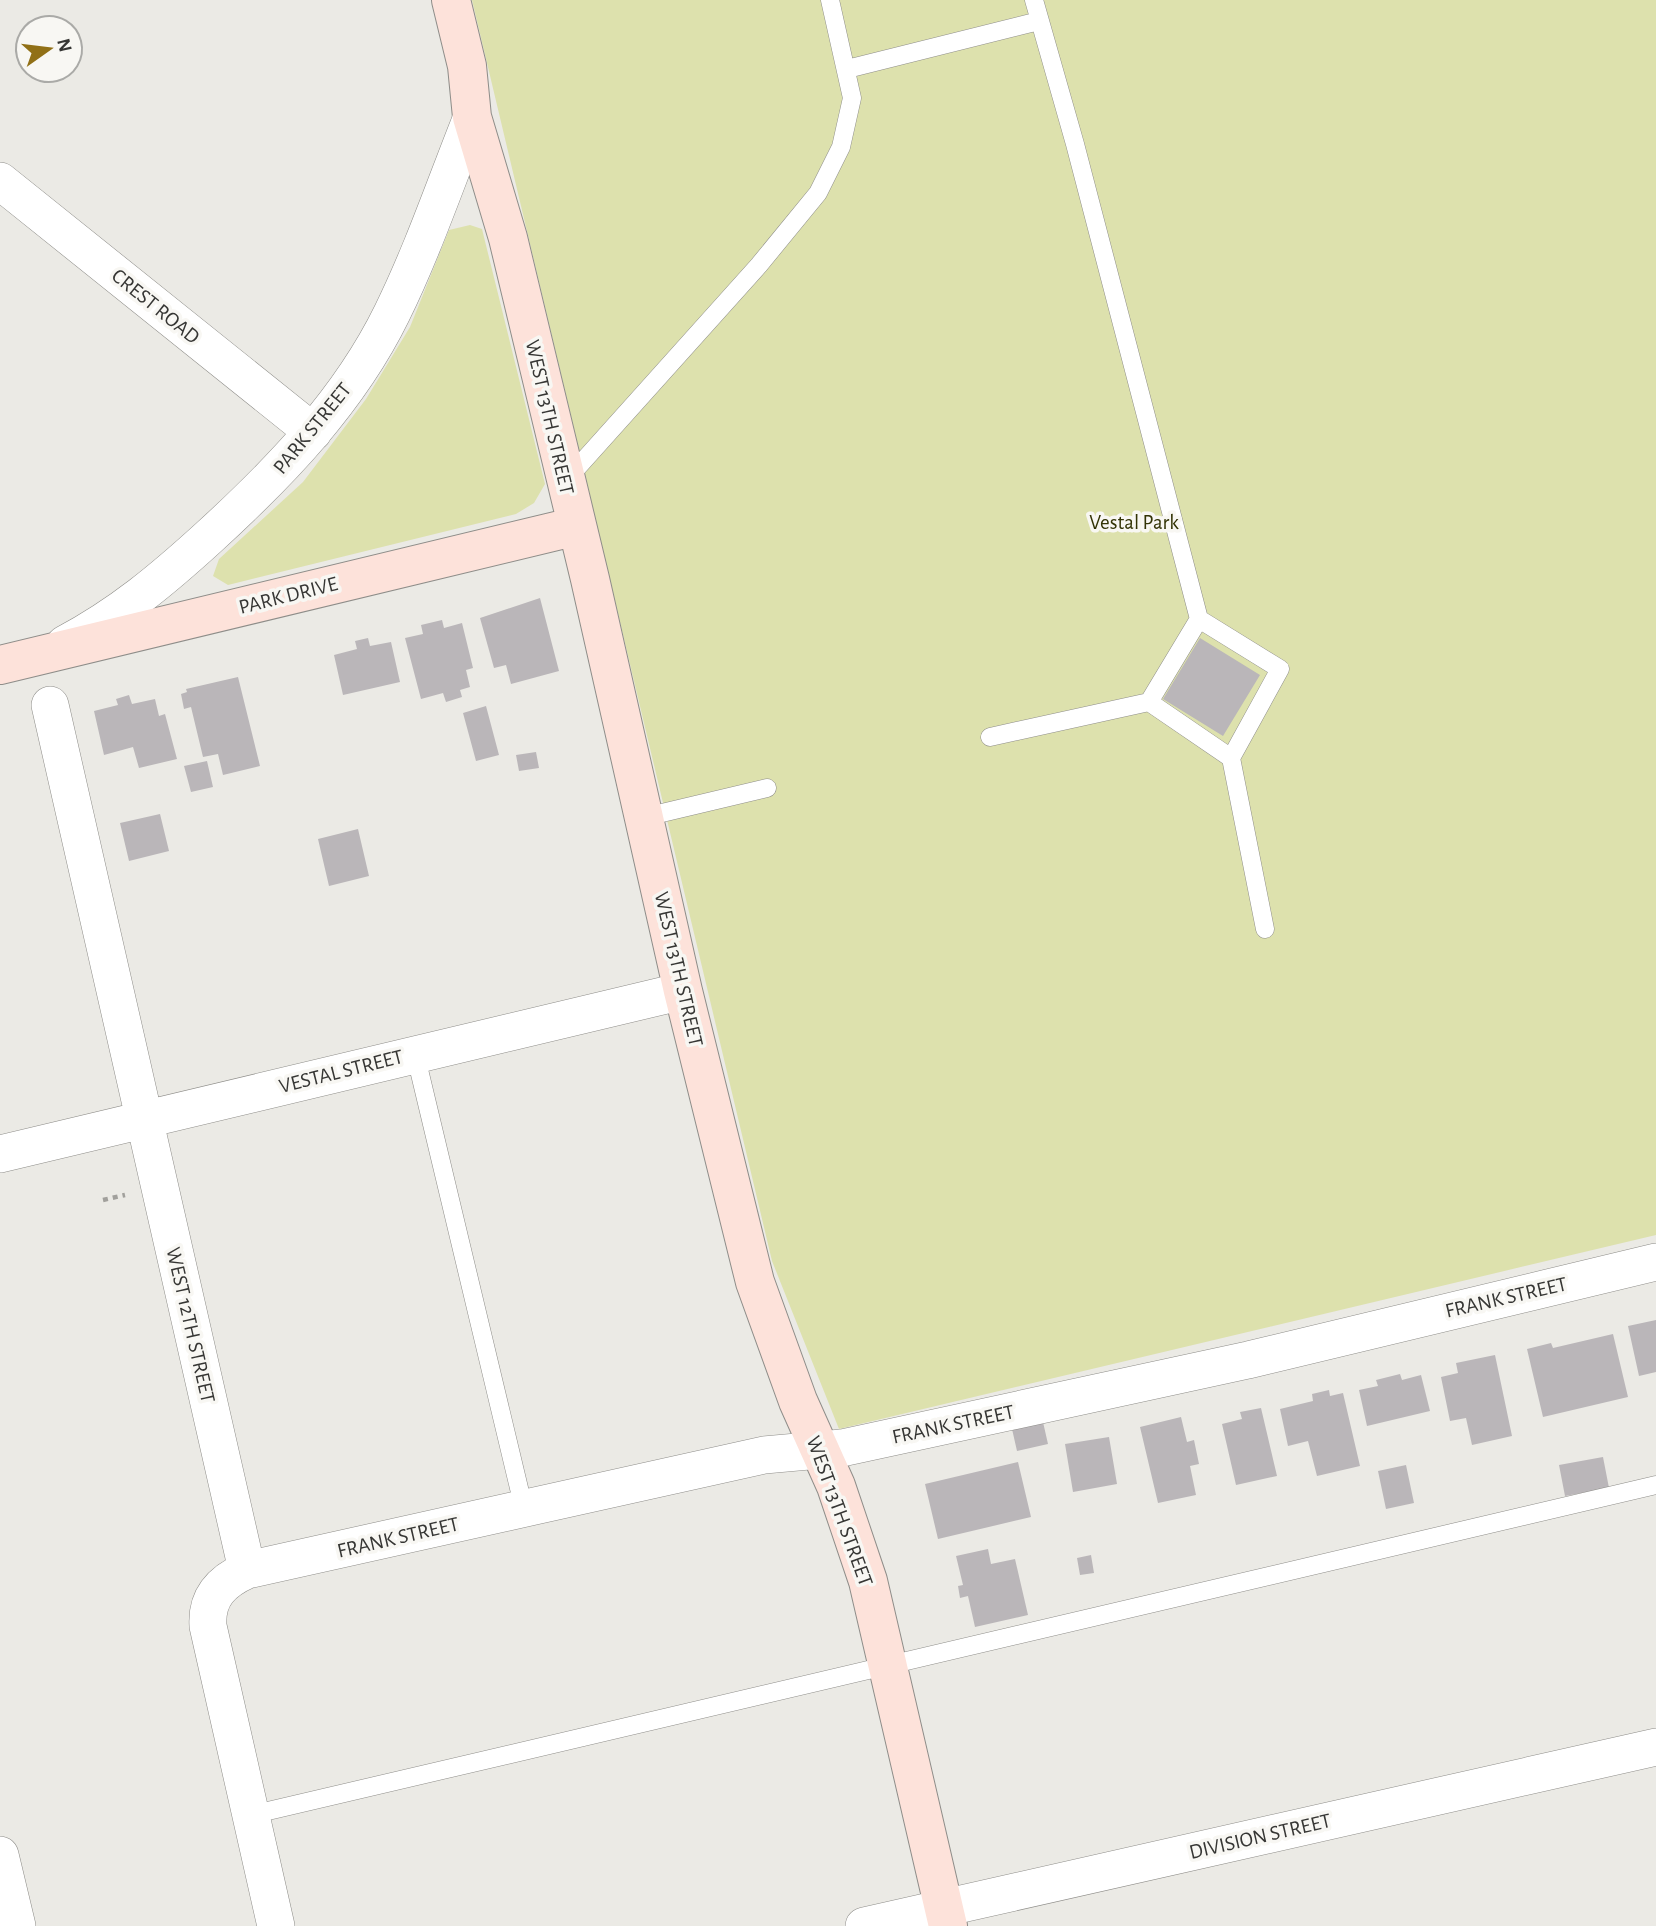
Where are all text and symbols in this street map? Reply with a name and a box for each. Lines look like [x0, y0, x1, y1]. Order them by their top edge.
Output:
north arrow [14, 14, 84, 84]
text: N [53, 37, 75, 54]
street label: CREST ROAD [108, 265, 204, 348]
street label: WEST 13TH STREET [521, 338, 578, 497]
street label: PARK STREET [269, 379, 355, 478]
park label: Vestal Park [1089, 512, 1179, 533]
street label: PARK DRIVE [237, 573, 340, 618]
street label: WEST 13TH STREET [650, 890, 707, 1049]
street label: VESTAL STREET [277, 1046, 405, 1097]
street label: WEST 12TH STREET [162, 1245, 219, 1405]
street label: FRANK STREET [1443, 1273, 1569, 1322]
street label: FRANK STREET [890, 1401, 1016, 1448]
street label: WEST 13TH STREET [803, 1433, 876, 1589]
street label: FRANK STREET [335, 1513, 461, 1562]
street label: DIVISION STREET [1187, 1810, 1333, 1863]

